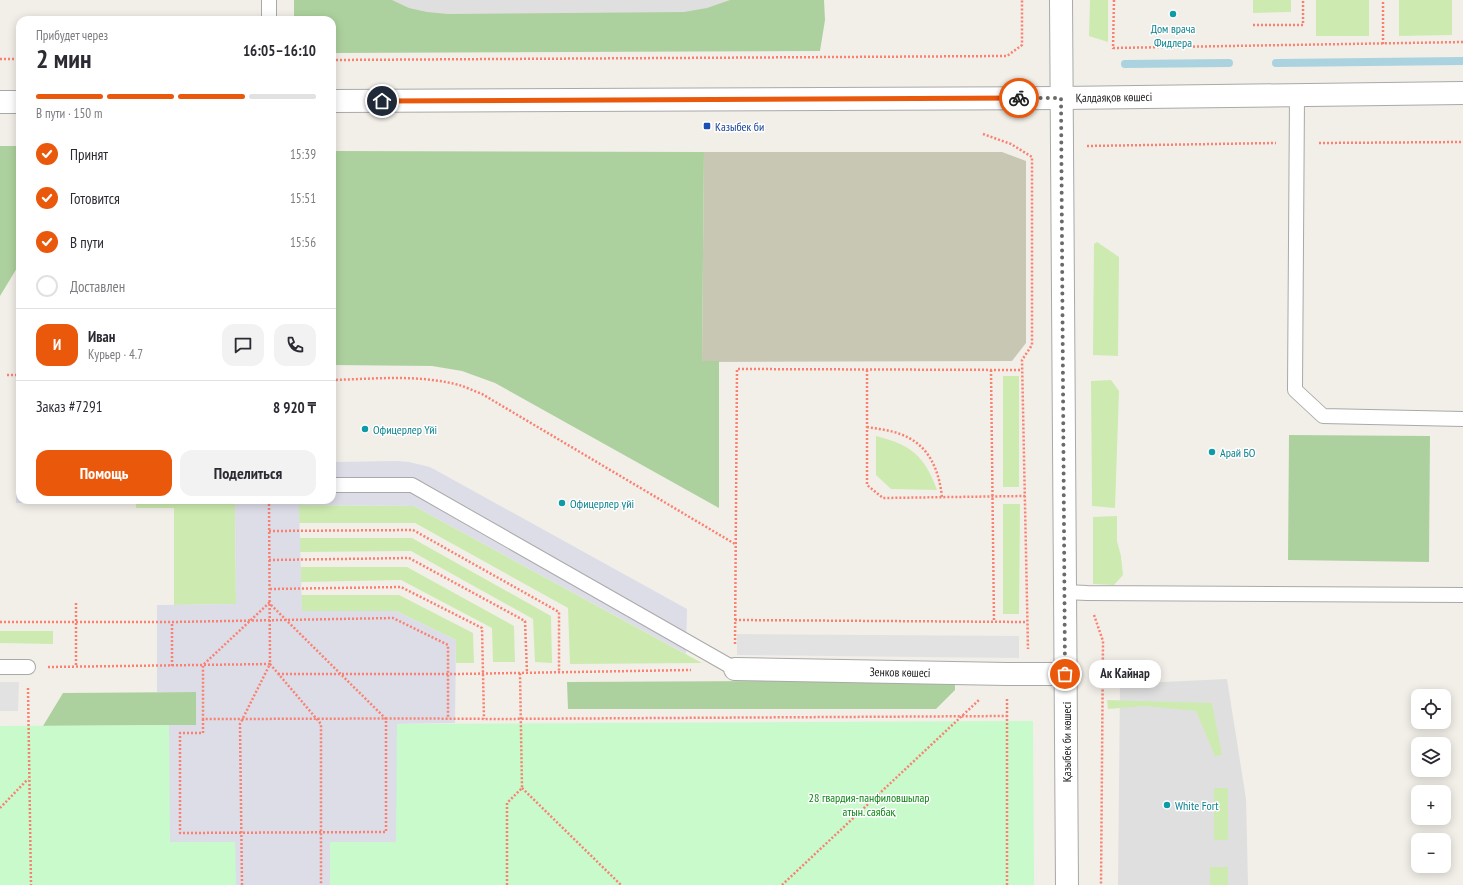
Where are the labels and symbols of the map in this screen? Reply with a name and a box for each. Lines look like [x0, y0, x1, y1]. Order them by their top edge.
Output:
marker: Дом врача Фидлера [1168, 9, 1178, 19]
place label: Дом врача Фидлера [1151, 21, 1196, 50]
courier [999, 78, 1039, 118]
pin [365, 84, 399, 118]
street label: Қалдаяқов көшесі [1076, 89, 1152, 105]
place label: Казыбек би [715, 119, 764, 134]
marker: Казыбек би [702, 121, 712, 131]
place label: Офицерлер Үйі [373, 422, 437, 437]
marker: Офицерлер Үйі [360, 424, 370, 434]
place label: Арай БО [1220, 445, 1256, 460]
marker: Арай БО [1207, 447, 1217, 457]
place label: Офицерлер үйі [570, 496, 634, 511]
marker: Офицерлер үйі [557, 498, 567, 508]
pin [1048, 657, 1082, 691]
callout: Ак Кайнар [1089, 660, 1161, 688]
street label: Зенков көшесі [869, 664, 931, 680]
street label: Қазыбек би көшесі [1059, 702, 1074, 782]
park label: 28 гвардия-панфиловшылар атын. саябақ [809, 790, 929, 819]
place label: White Fort [1175, 798, 1219, 813]
marker: White Fort [1162, 800, 1172, 810]

